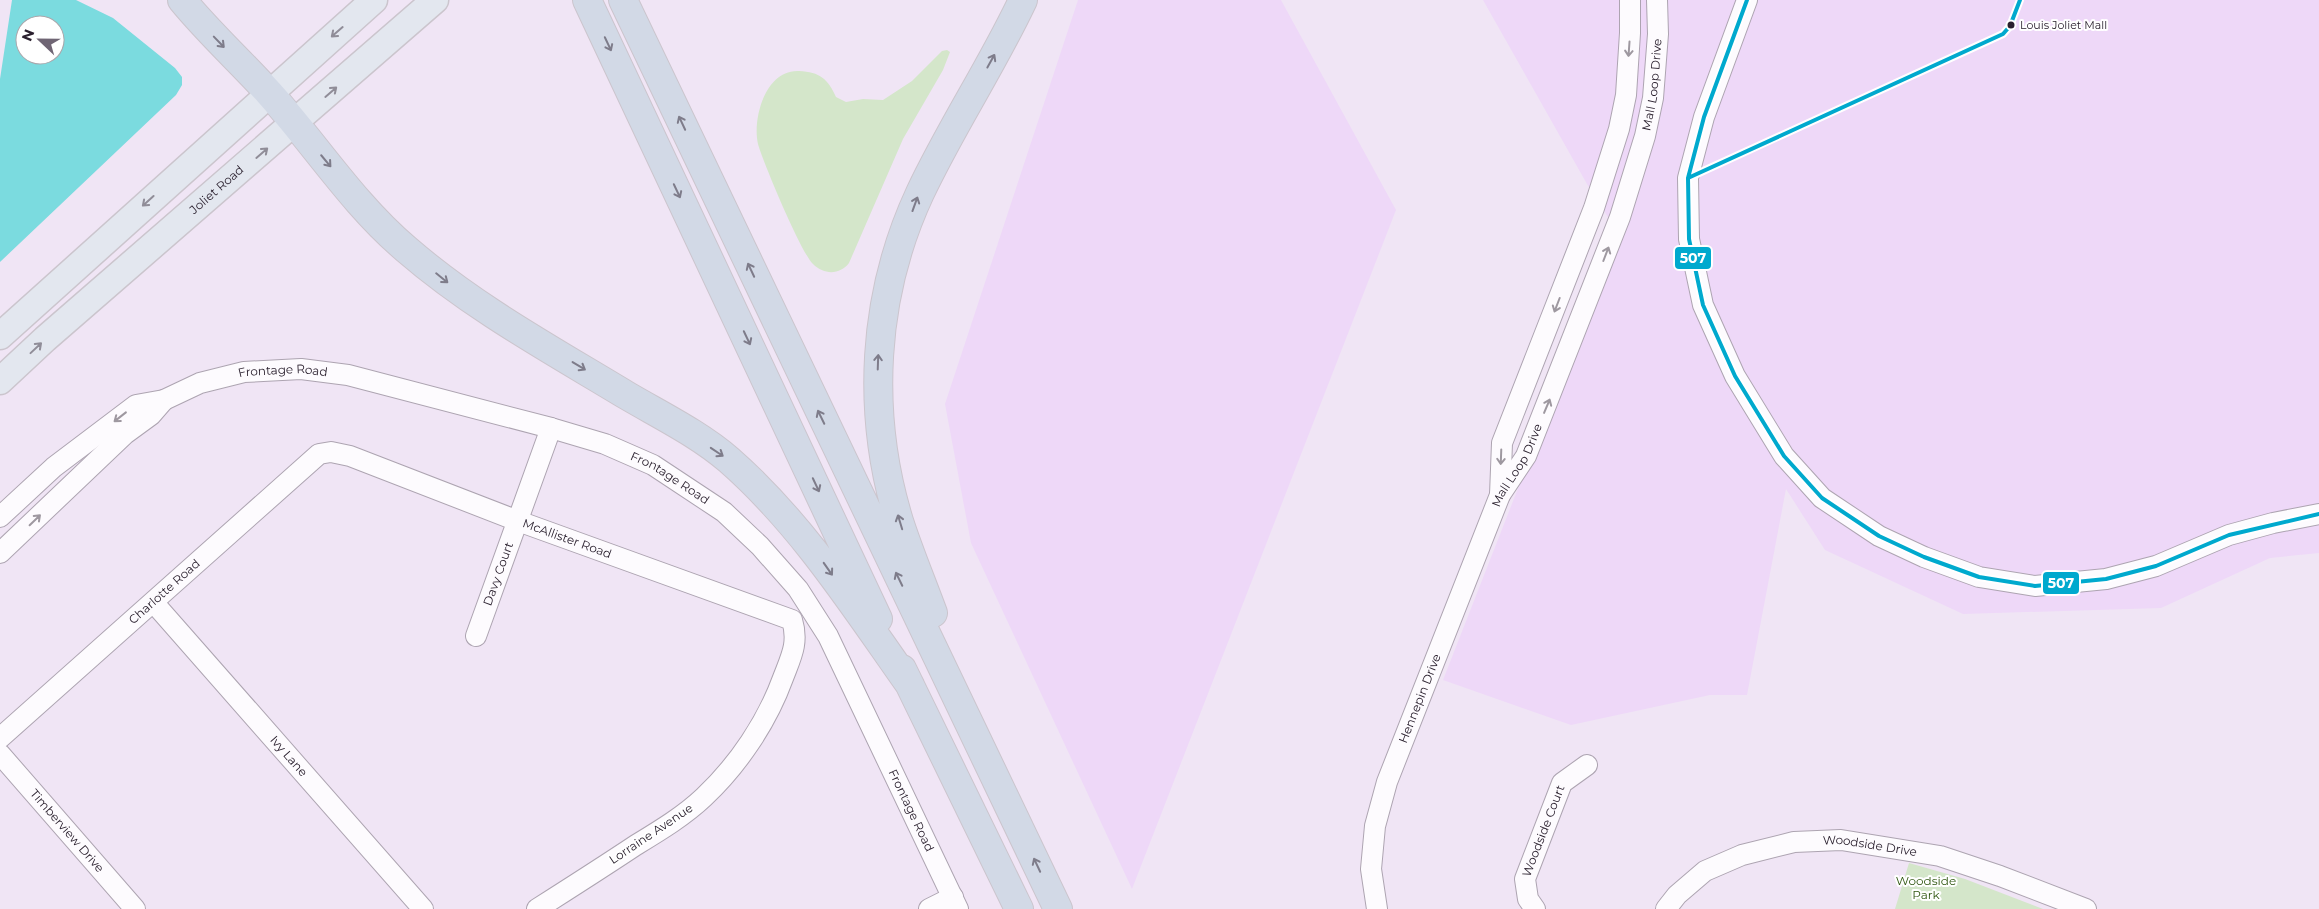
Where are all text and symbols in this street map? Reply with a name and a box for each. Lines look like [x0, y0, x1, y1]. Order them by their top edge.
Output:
north arrow [15, 15, 65, 65]
place label: Louis Joliet Mall [2020, 18, 2107, 32]
marker: Louis Joliet Mall [2006, 20, 2016, 30]
one-way arrow [331, 26, 344, 37]
text: N [17, 27, 38, 44]
one-way arrow [213, 36, 225, 48]
one-way arrow [604, 36, 614, 51]
street label: Mall Loop Drive [1638, 38, 1665, 132]
one-way arrow [1625, 40, 1634, 56]
one-way arrow [986, 53, 996, 68]
one-way arrow [325, 86, 338, 98]
one-way arrow [676, 116, 686, 131]
one-way arrow [255, 147, 268, 158]
one-way arrow [321, 155, 332, 168]
street label: Joliet Road [185, 162, 246, 218]
one-way arrow [673, 183, 683, 198]
one-way arrow [141, 195, 154, 207]
one-way arrow [911, 197, 921, 213]
line badge: 507 [1674, 246, 1712, 270]
one-way arrow [1602, 247, 1611, 262]
text: 507 [1680, 249, 1707, 267]
one-way arrow [746, 263, 755, 278]
one-way arrow [435, 273, 448, 284]
one-way arrow [1552, 297, 1561, 312]
one-way arrow [742, 330, 752, 345]
one-way arrow [29, 342, 42, 354]
one-way arrow [873, 354, 882, 370]
street label: Frontage Road [236, 361, 329, 380]
one-way arrow [571, 362, 585, 372]
one-way arrow [1543, 398, 1552, 414]
one-way arrow [816, 410, 825, 425]
one-way arrow [114, 411, 127, 422]
street label: Mall Loop Drive [1488, 421, 1545, 509]
one-way arrow [710, 446, 724, 457]
street label: Frontage Road [628, 448, 712, 507]
one-way arrow [1497, 448, 1506, 464]
one-way arrow [811, 477, 821, 492]
one-way arrow [29, 514, 41, 526]
one-way arrow [895, 514, 904, 530]
street label: McAllister Road [521, 515, 614, 561]
street label: Davy Court [480, 540, 516, 608]
street label: Charlotte Road [125, 556, 203, 627]
one-way arrow [823, 562, 833, 576]
line badge: 507 [2042, 571, 2080, 595]
one-way arrow [894, 572, 903, 587]
text: 507 [2048, 574, 2075, 592]
street label: Hennepin Drive [1395, 652, 1444, 745]
street label: Ivy Lane [267, 732, 311, 779]
street label: Frontage Road [885, 767, 938, 854]
street label: Woodside Court [1519, 783, 1568, 879]
street label: Timberview Drive [27, 786, 108, 875]
street label: Lorraine Avenue [606, 800, 695, 867]
street label: Woodside Drive [1823, 832, 1918, 859]
one-way arrow [1031, 858, 1041, 873]
park label: Woodside Park [1896, 873, 1956, 902]

